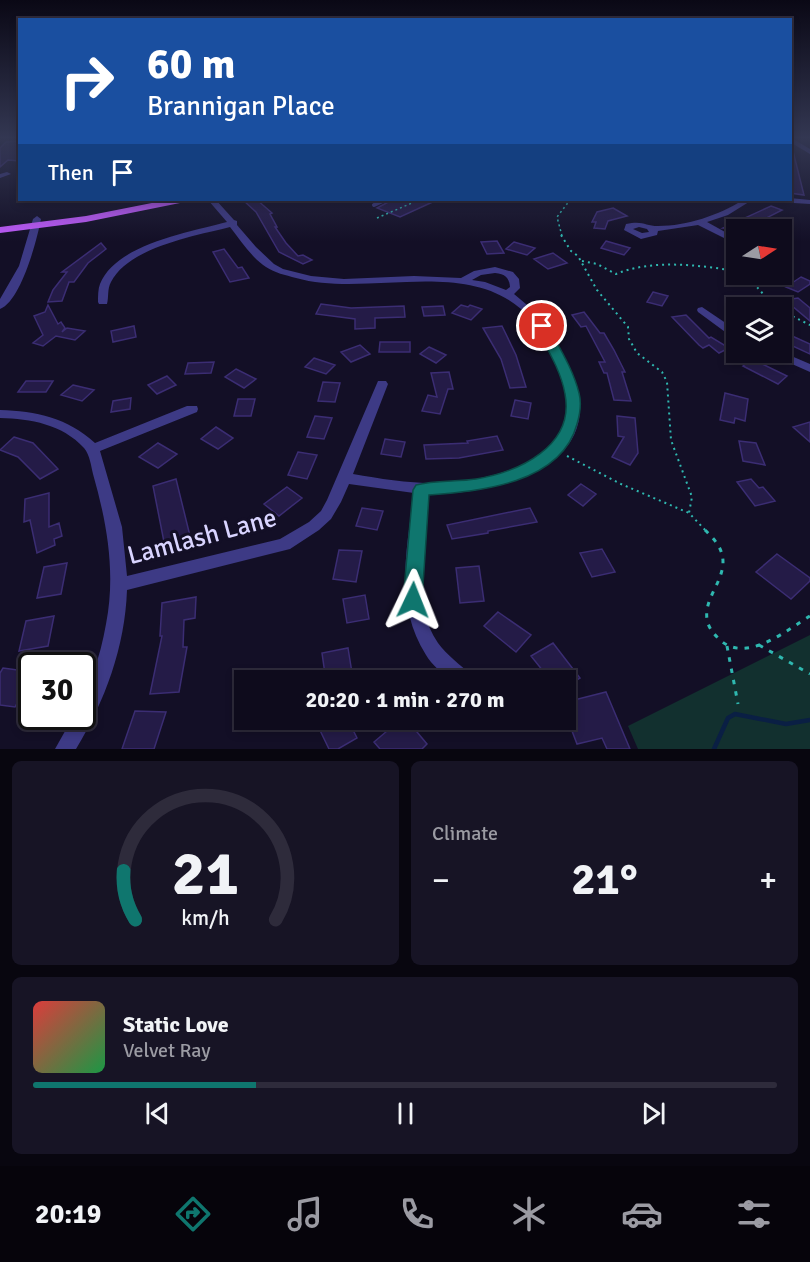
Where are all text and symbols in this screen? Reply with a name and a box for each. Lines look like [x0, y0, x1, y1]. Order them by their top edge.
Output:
text: 60 m [147, 39, 236, 90]
icon: right [48, 42, 126, 120]
text: Brannigan Place [147, 90, 335, 123]
icon: arrive [106, 156, 139, 189]
text: Then [48, 159, 94, 186]
north arrow [726, 219, 792, 285]
map controls [726, 219, 792, 363]
button: layers [726, 297, 792, 363]
pin [516, 300, 567, 351]
icon: arrive [525, 309, 558, 342]
street label: Lamlash Lane [124, 502, 280, 572]
position arrow [381, 568, 445, 632]
speed limit sign: 30 [18, 652, 96, 730]
text: 20:20 · 1 min · 270 m [305, 686, 505, 713]
text: Climate [432, 821, 498, 846]
text: 21 [172, 835, 239, 912]
text: 21° [571, 852, 638, 907]
text: − [432, 860, 450, 901]
text: + [759, 860, 777, 901]
text: km/h [181, 905, 230, 931]
text: Static Love [123, 1011, 229, 1038]
text: Velvet Ray [123, 1038, 211, 1063]
icon: previous [141, 1097, 174, 1130]
icon: pause [389, 1097, 422, 1130]
icon: next [637, 1097, 670, 1130]
icon: directions [172, 1193, 214, 1235]
icon: music [284, 1193, 326, 1235]
icon: phone [396, 1193, 438, 1235]
icon: climate [508, 1193, 550, 1235]
icon: car [621, 1193, 663, 1235]
icon: filters [733, 1193, 775, 1235]
text: 20:19 [35, 1198, 101, 1231]

